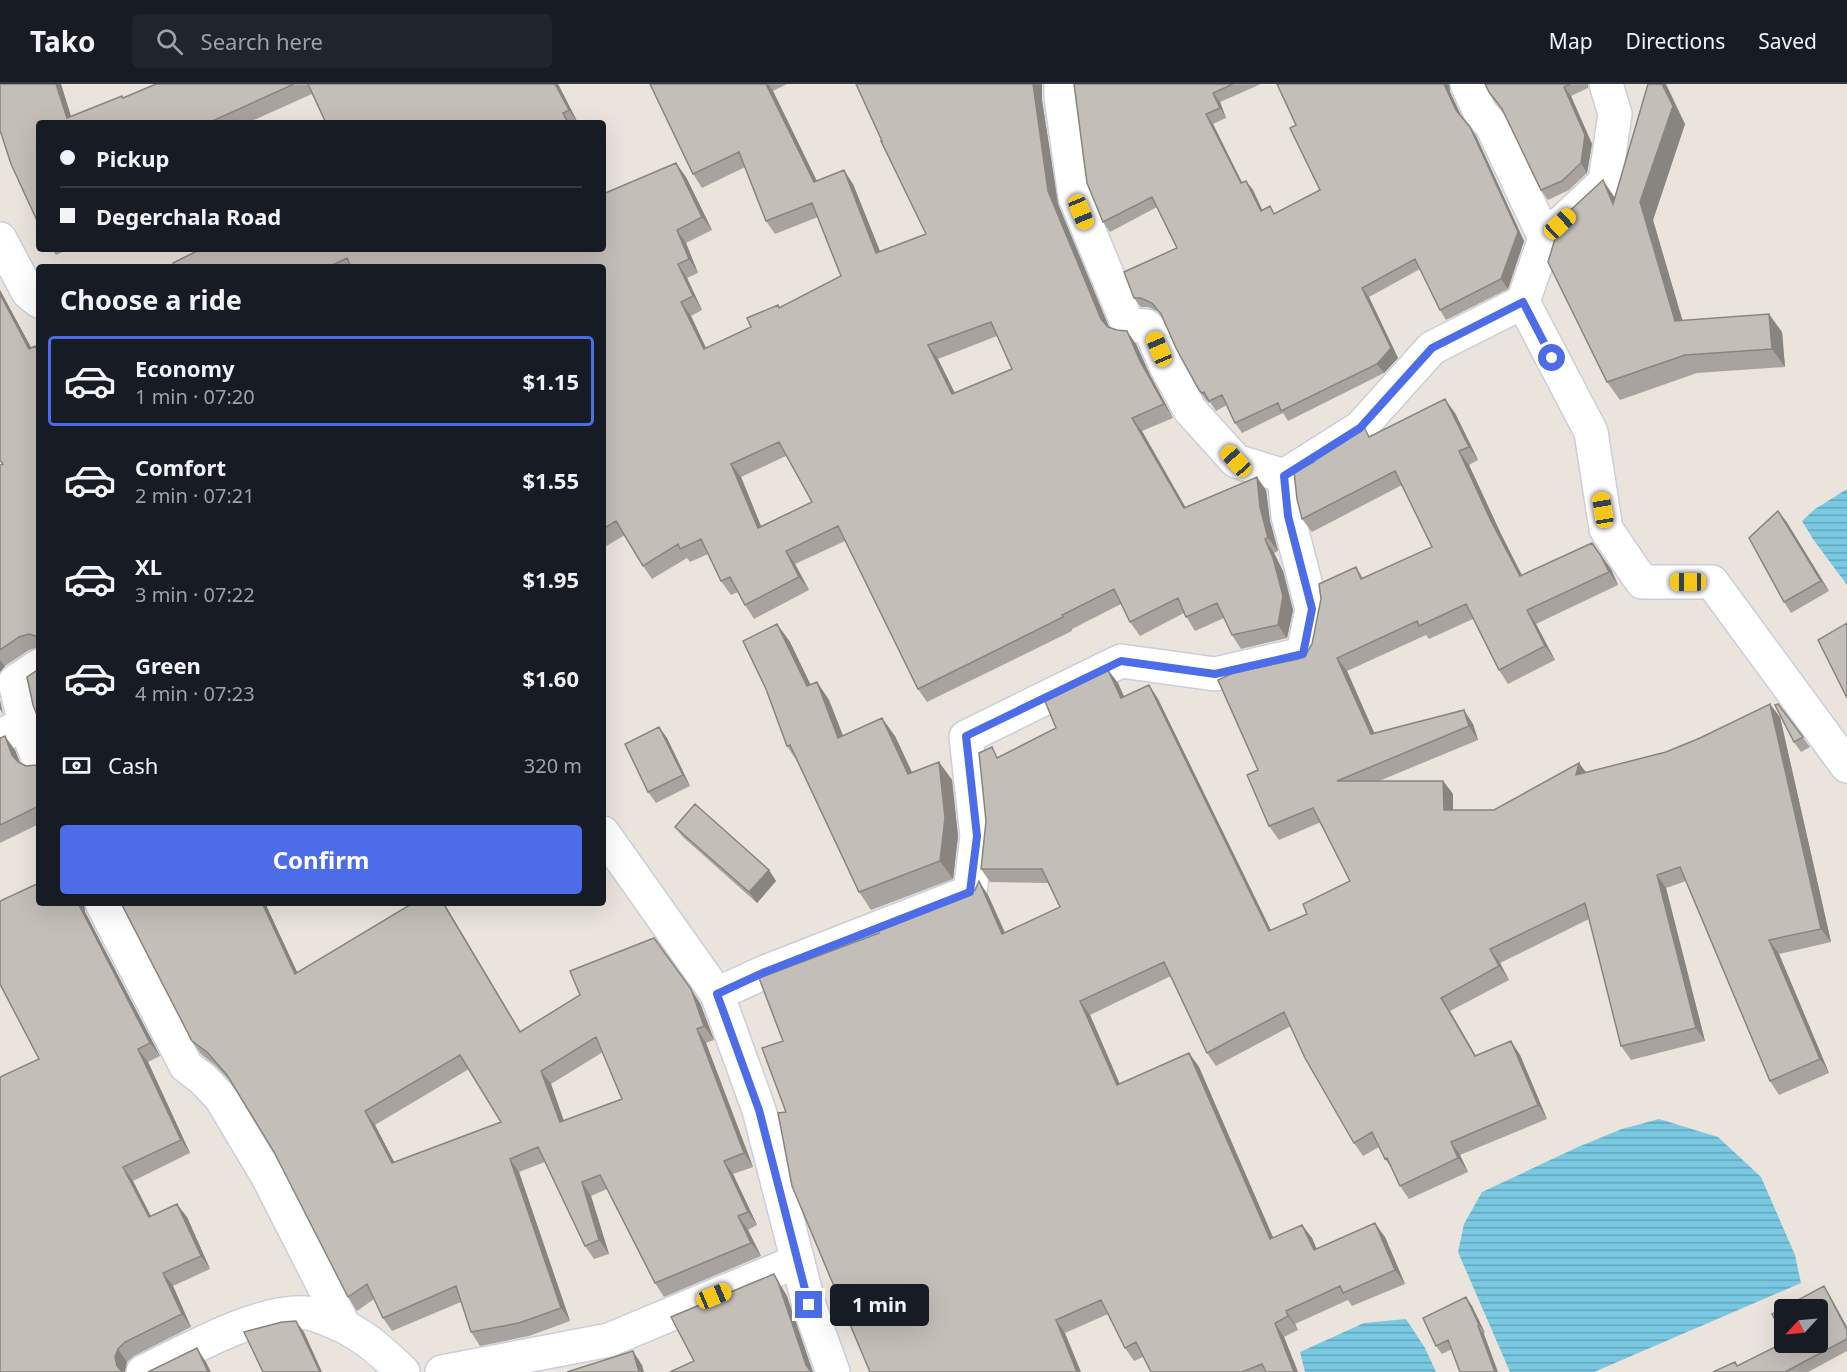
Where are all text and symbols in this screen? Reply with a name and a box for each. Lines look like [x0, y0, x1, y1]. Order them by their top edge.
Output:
search box [132, 14, 552, 68]
text: Tako [30, 22, 96, 60]
icon: search [153, 25, 186, 58]
text: Search here [201, 26, 323, 56]
text: Map [1549, 27, 1593, 55]
text: Directions [1626, 27, 1725, 55]
text: Saved [1758, 27, 1817, 55]
text: Pickup [96, 143, 169, 173]
car [1066, 192, 1096, 232]
text: Degerchala Road [96, 201, 281, 231]
car [1541, 205, 1579, 243]
text: Choose a ride [60, 281, 242, 318]
car [1144, 329, 1174, 369]
route start [1538, 344, 1565, 371]
text: Economy [135, 353, 234, 383]
icon: car [63, 354, 117, 408]
text: $1.15 [522, 366, 579, 396]
text: 1 min · 07:20 [135, 383, 255, 410]
car [1217, 442, 1255, 480]
text: Comfort [135, 452, 226, 482]
icon: car [63, 453, 117, 507]
text: $1.55 [522, 465, 579, 495]
text: 2 min · 07:21 [135, 482, 255, 509]
car [1591, 491, 1615, 529]
text: XL [135, 551, 162, 581]
icon: car [63, 552, 117, 606]
text: $1.95 [522, 564, 579, 594]
car [1670, 573, 1706, 591]
text: 3 min · 07:22 [135, 581, 255, 608]
text: Green [135, 650, 201, 680]
icon: car [63, 651, 117, 705]
text: $1.60 [522, 663, 579, 693]
text: 4 min · 07:23 [135, 680, 255, 707]
icon: cash [60, 749, 93, 782]
text: Cash [108, 750, 158, 780]
text: 320 m [524, 752, 582, 779]
button: Confirm [60, 825, 582, 894]
car [694, 1281, 734, 1311]
callout: 1 min [830, 1284, 929, 1326]
route end [795, 1291, 822, 1318]
text: 1 min [852, 1291, 907, 1318]
north arrow [1774, 1299, 1828, 1353]
map controls [1774, 1299, 1828, 1353]

